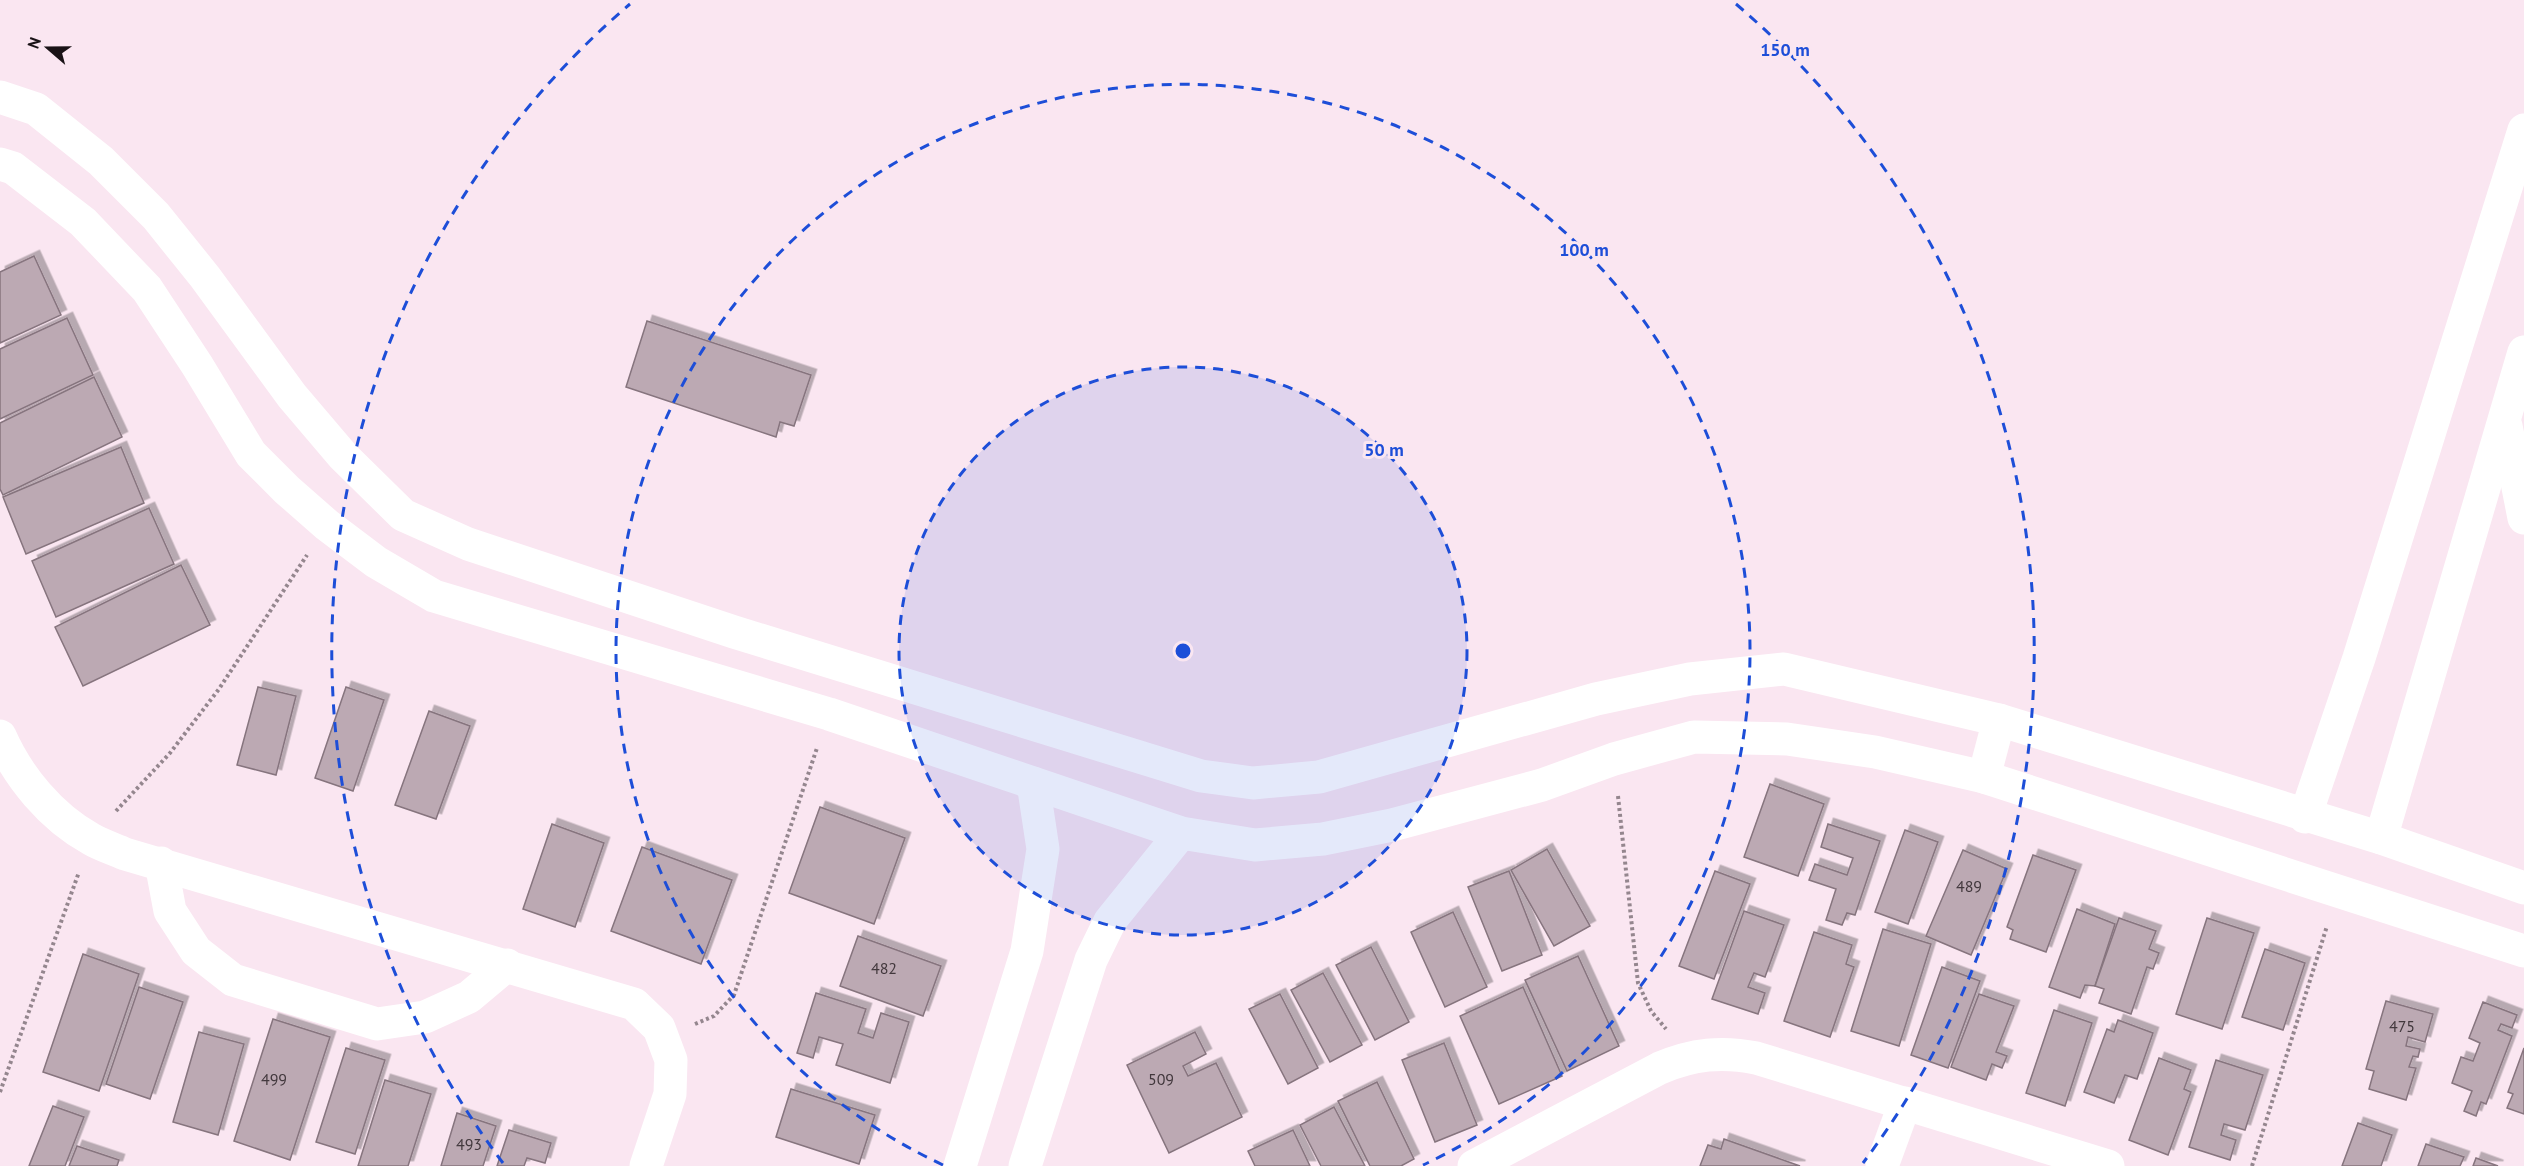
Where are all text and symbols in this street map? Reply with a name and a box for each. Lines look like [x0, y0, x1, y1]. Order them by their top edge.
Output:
north arrow [18, 18, 78, 78]
text: N [23, 35, 45, 51]
text: 150 m [1760, 38, 1810, 61]
text: 100 m [1559, 238, 1609, 261]
text: 50 m [1364, 438, 1404, 461]
centre of rings [1173, 641, 1193, 661]
house number: 489 [1956, 876, 1982, 896]
house number: 482 [871, 958, 897, 978]
house number: 475 [2389, 1016, 2415, 1036]
house number: 499 [261, 1069, 287, 1089]
house number: 509 [1148, 1069, 1174, 1089]
house number: 493 [456, 1134, 482, 1154]

